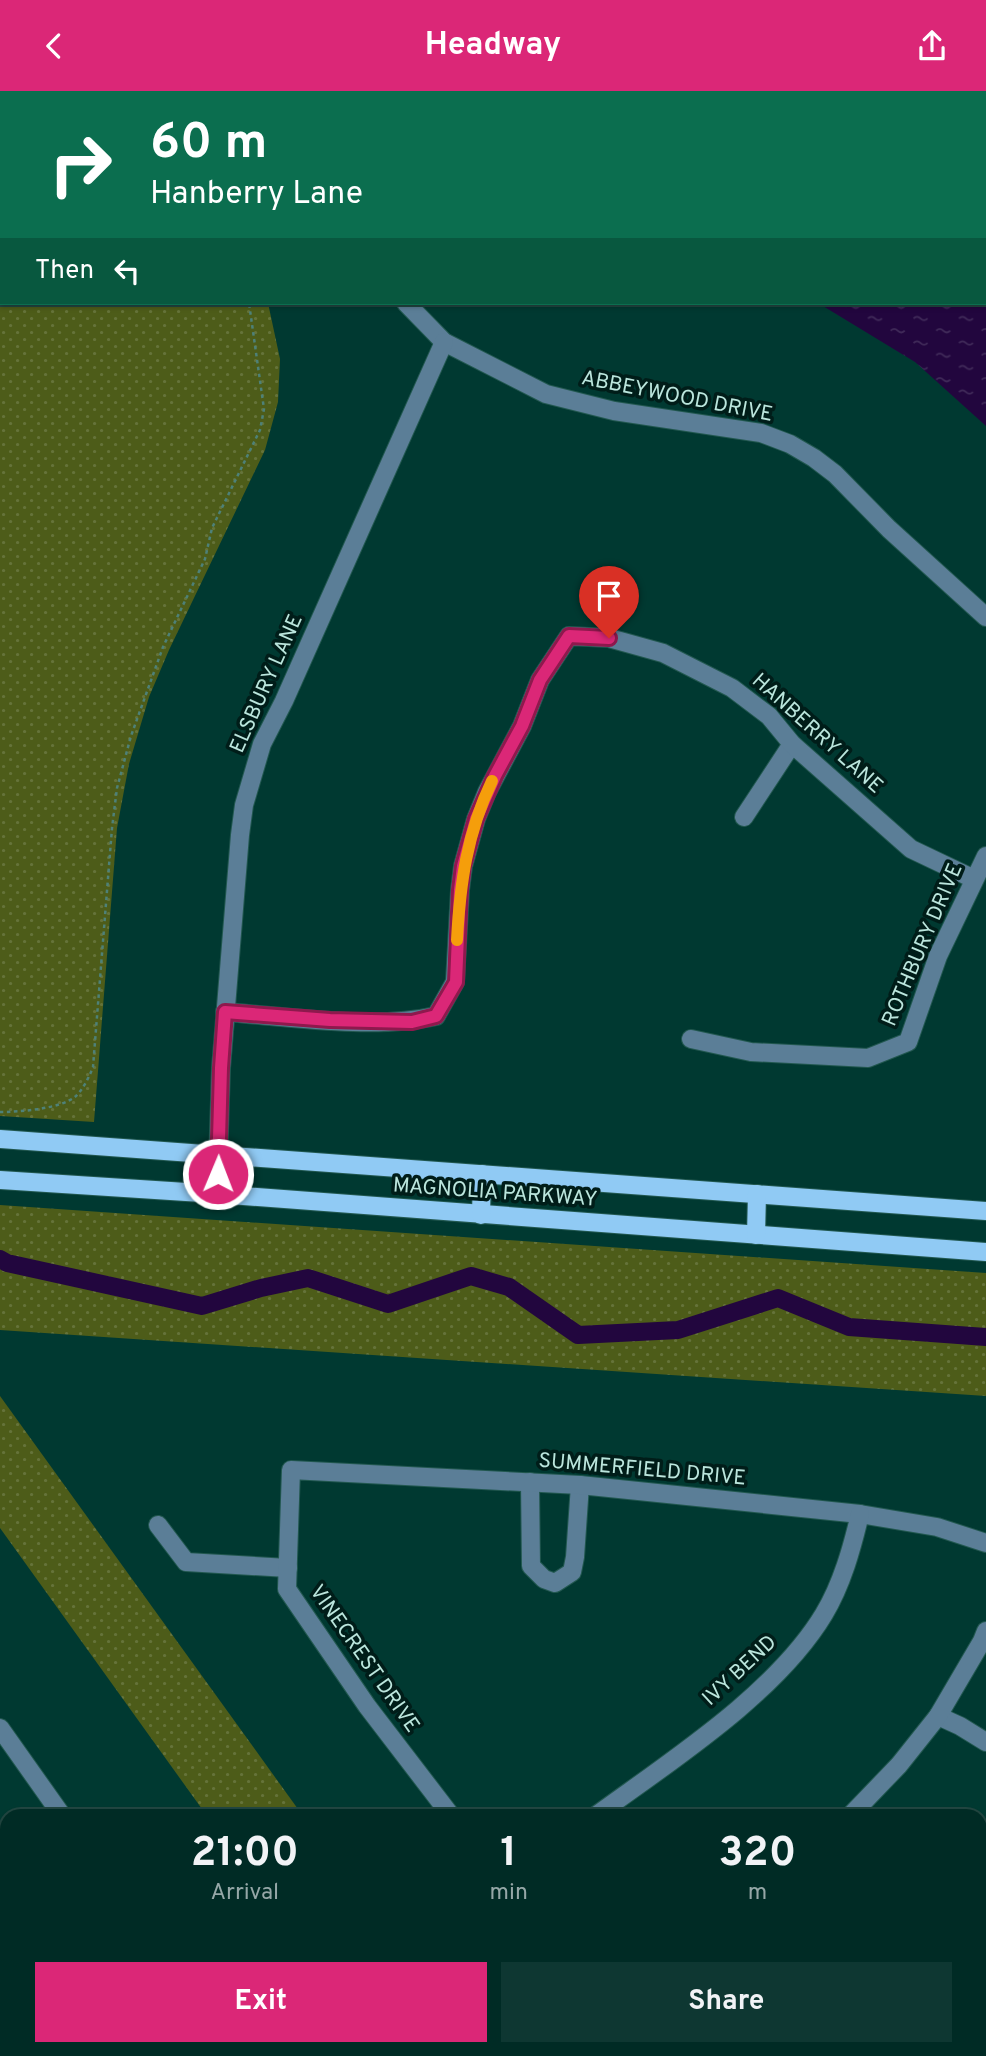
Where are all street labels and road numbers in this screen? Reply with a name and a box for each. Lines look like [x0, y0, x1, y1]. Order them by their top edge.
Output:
street label: ABBEYWOOD DRIVE [579, 365, 775, 429]
street label: ELSBURY LANE [224, 610, 310, 758]
street label: HANBERRY LANE [746, 668, 888, 800]
street label: ROTHBURY DRIVE [877, 859, 969, 1031]
street label: MAGNOLIA PARKWAY [392, 1172, 598, 1214]
street label: SUMMERFIELD DRIVE [537, 1447, 747, 1493]
street label: VINECREST DRIVE [303, 1580, 425, 1738]
street label: IVY BEND [697, 1630, 783, 1712]

